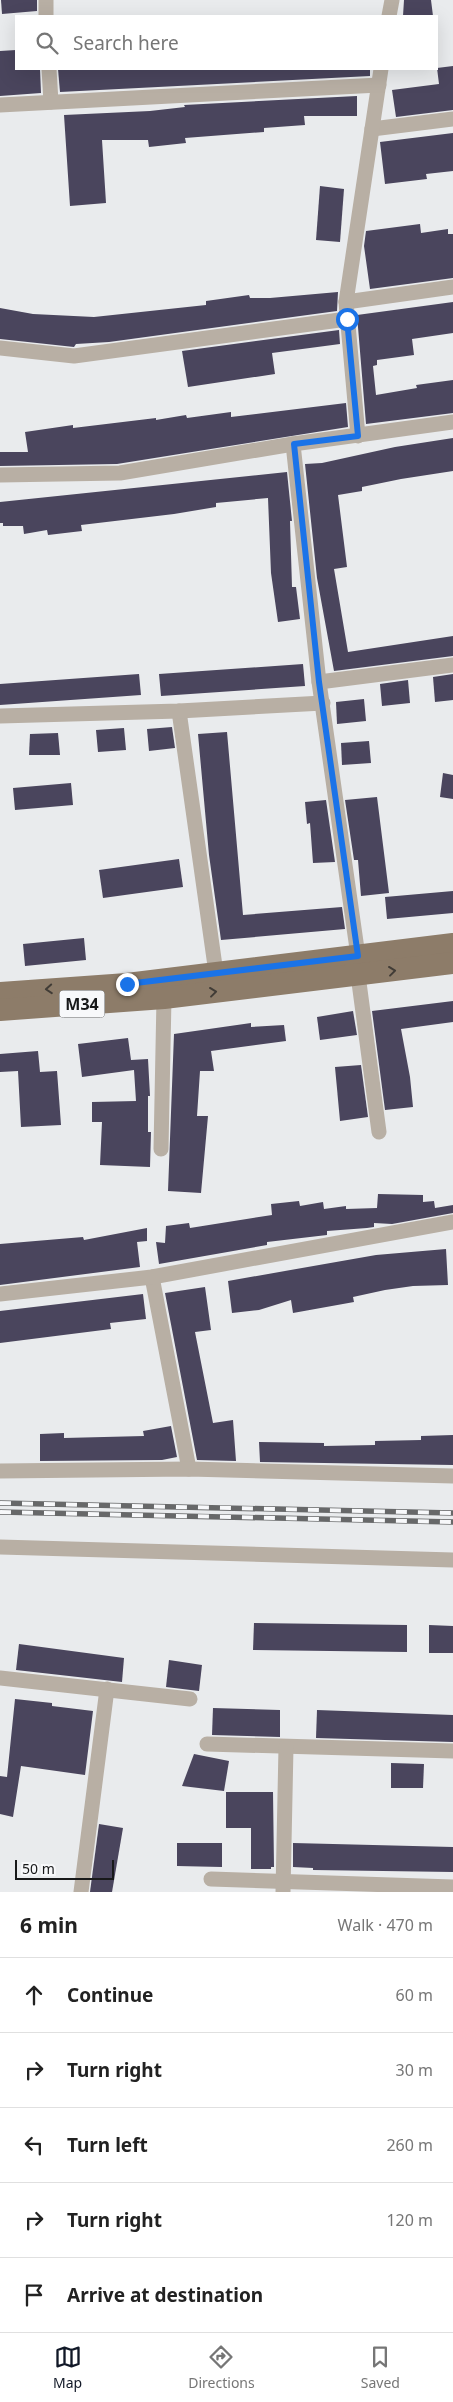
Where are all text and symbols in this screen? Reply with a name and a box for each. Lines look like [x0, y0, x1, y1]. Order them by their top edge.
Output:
search box [15, 15, 438, 70]
icon: search [33, 29, 61, 57]
text: Search here [73, 30, 179, 56]
route start [336, 308, 359, 331]
one-way arrow [388, 966, 396, 977]
route end [116, 973, 139, 996]
one-way arrow [44, 984, 52, 995]
one-way arrow [209, 987, 217, 998]
road number: M34 [59, 991, 104, 1018]
scale bar [15, 1857, 114, 1880]
text: 50 m [22, 1859, 55, 1878]
text: 6 min [20, 1911, 78, 1939]
text: Walk · 470 m [338, 1914, 433, 1936]
icon: ahead [20, 1981, 48, 2009]
text: Continue [67, 1982, 153, 2008]
text: 60 m [396, 1984, 433, 2006]
icon: right [20, 2056, 48, 2084]
text: Turn right [67, 2057, 162, 2083]
text: 30 m [396, 2059, 433, 2081]
icon: left [20, 2131, 48, 2159]
text: Turn left [67, 2132, 148, 2158]
text: 260 m [386, 2134, 433, 2156]
icon: right [20, 2206, 48, 2234]
text: Turn right [67, 2207, 162, 2233]
text: 120 m [386, 2209, 433, 2231]
icon: arrive [20, 2281, 48, 2309]
text: Arrive at destination [67, 2282, 263, 2308]
tab: Map [53, 2343, 82, 2392]
tab: Directions [188, 2343, 255, 2392]
tab: Saved [361, 2343, 400, 2392]

